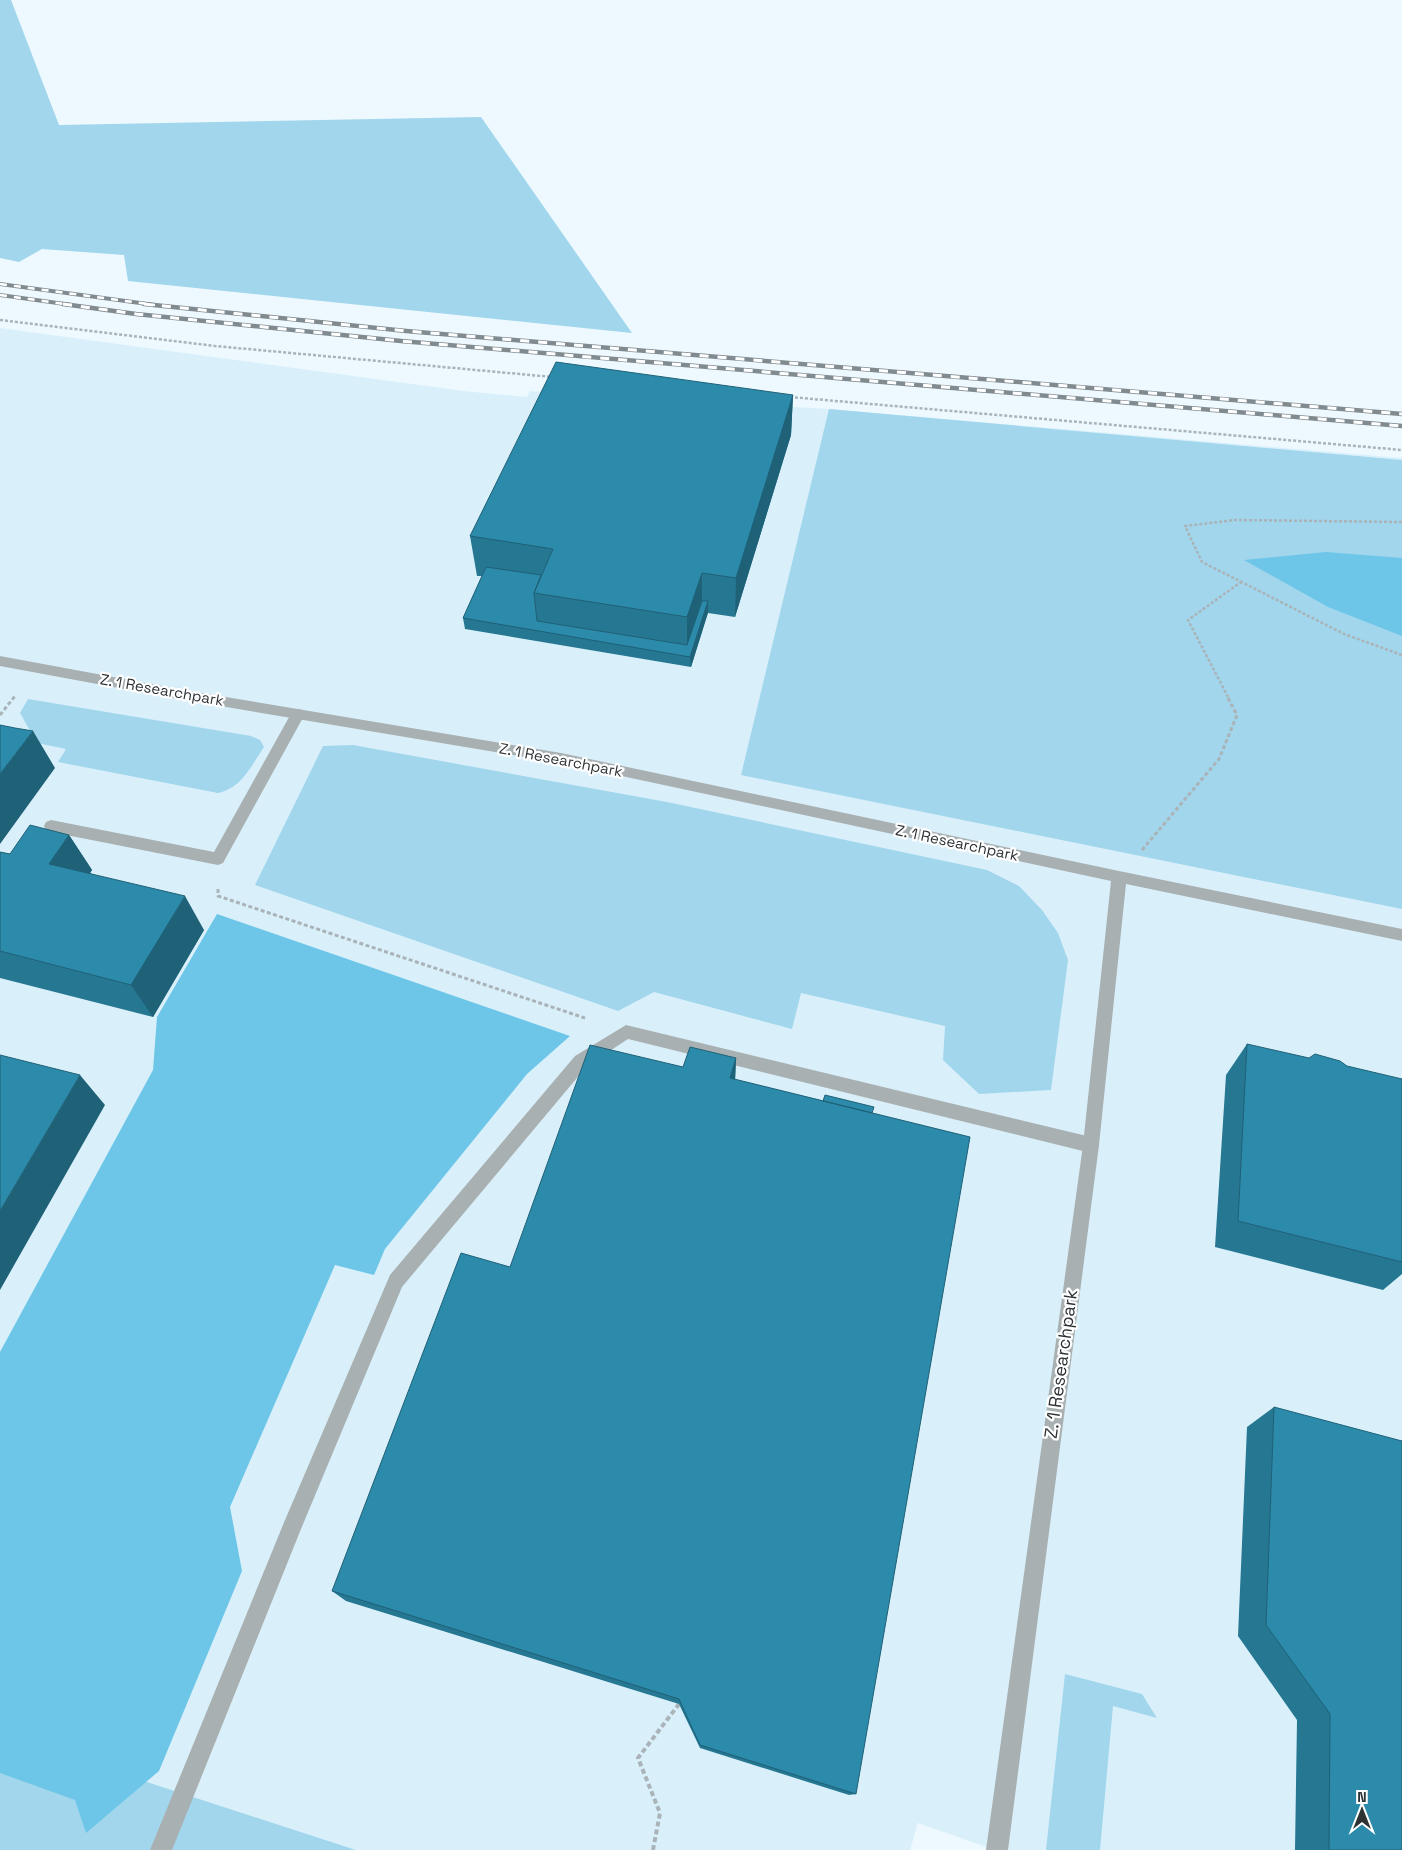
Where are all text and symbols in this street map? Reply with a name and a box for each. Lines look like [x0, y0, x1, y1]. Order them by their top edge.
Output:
street label: Z. 1 Researchpark [99, 669, 225, 710]
street label: Z. 1 Researchpark [498, 738, 624, 781]
street label: Z. 1 Researchpark [894, 820, 1020, 865]
street label: Z. 1 Researchpark [1039, 1288, 1082, 1440]
north arrow [1337, 1785, 1387, 1835]
text: N [1357, 1788, 1367, 1806]

